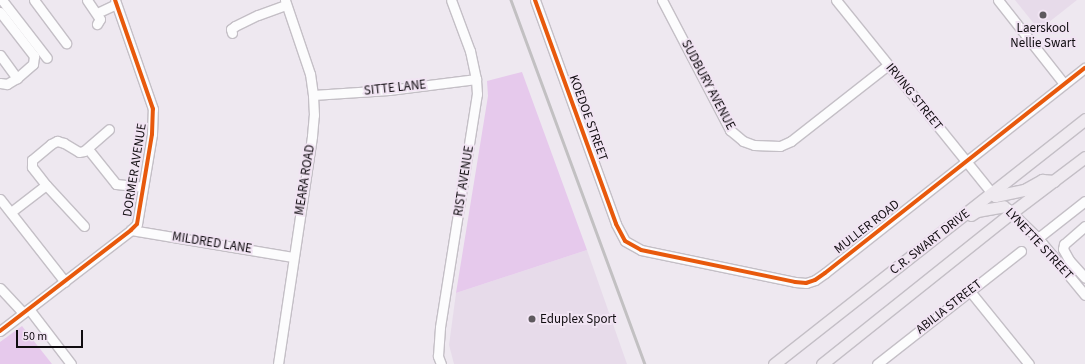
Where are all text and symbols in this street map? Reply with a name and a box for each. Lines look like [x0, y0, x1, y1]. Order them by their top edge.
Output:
marker: Laerskool Nellie Swart [1038, 10, 1048, 20]
place label: Laerskool Nellie Swart [1010, 21, 1076, 52]
street label: SUDBURY AVENUE [678, 37, 738, 133]
street label: IRVING STREET [882, 60, 946, 134]
street label: KOEDOE STREET [565, 73, 611, 163]
street label: SITTE LANE [363, 77, 427, 99]
street label: DORMER AVENUE [120, 122, 150, 218]
street label: MEARA ROAD [292, 144, 318, 216]
street label: RIST AVENUE [451, 145, 477, 217]
street label: MULLER ROAD [831, 197, 903, 257]
street label: LYNETTE STREET [1002, 205, 1076, 283]
street label: C.R. SWART DRIVE [887, 206, 973, 278]
street label: MILDRED LANE [171, 229, 253, 257]
street label: ABILIA STREET [913, 276, 985, 338]
place label: Eduplex Sport [540, 311, 616, 327]
marker: Eduplex Sport [527, 314, 537, 324]
scale bar [18, 322, 85, 348]
text: 50 m [23, 328, 47, 345]

